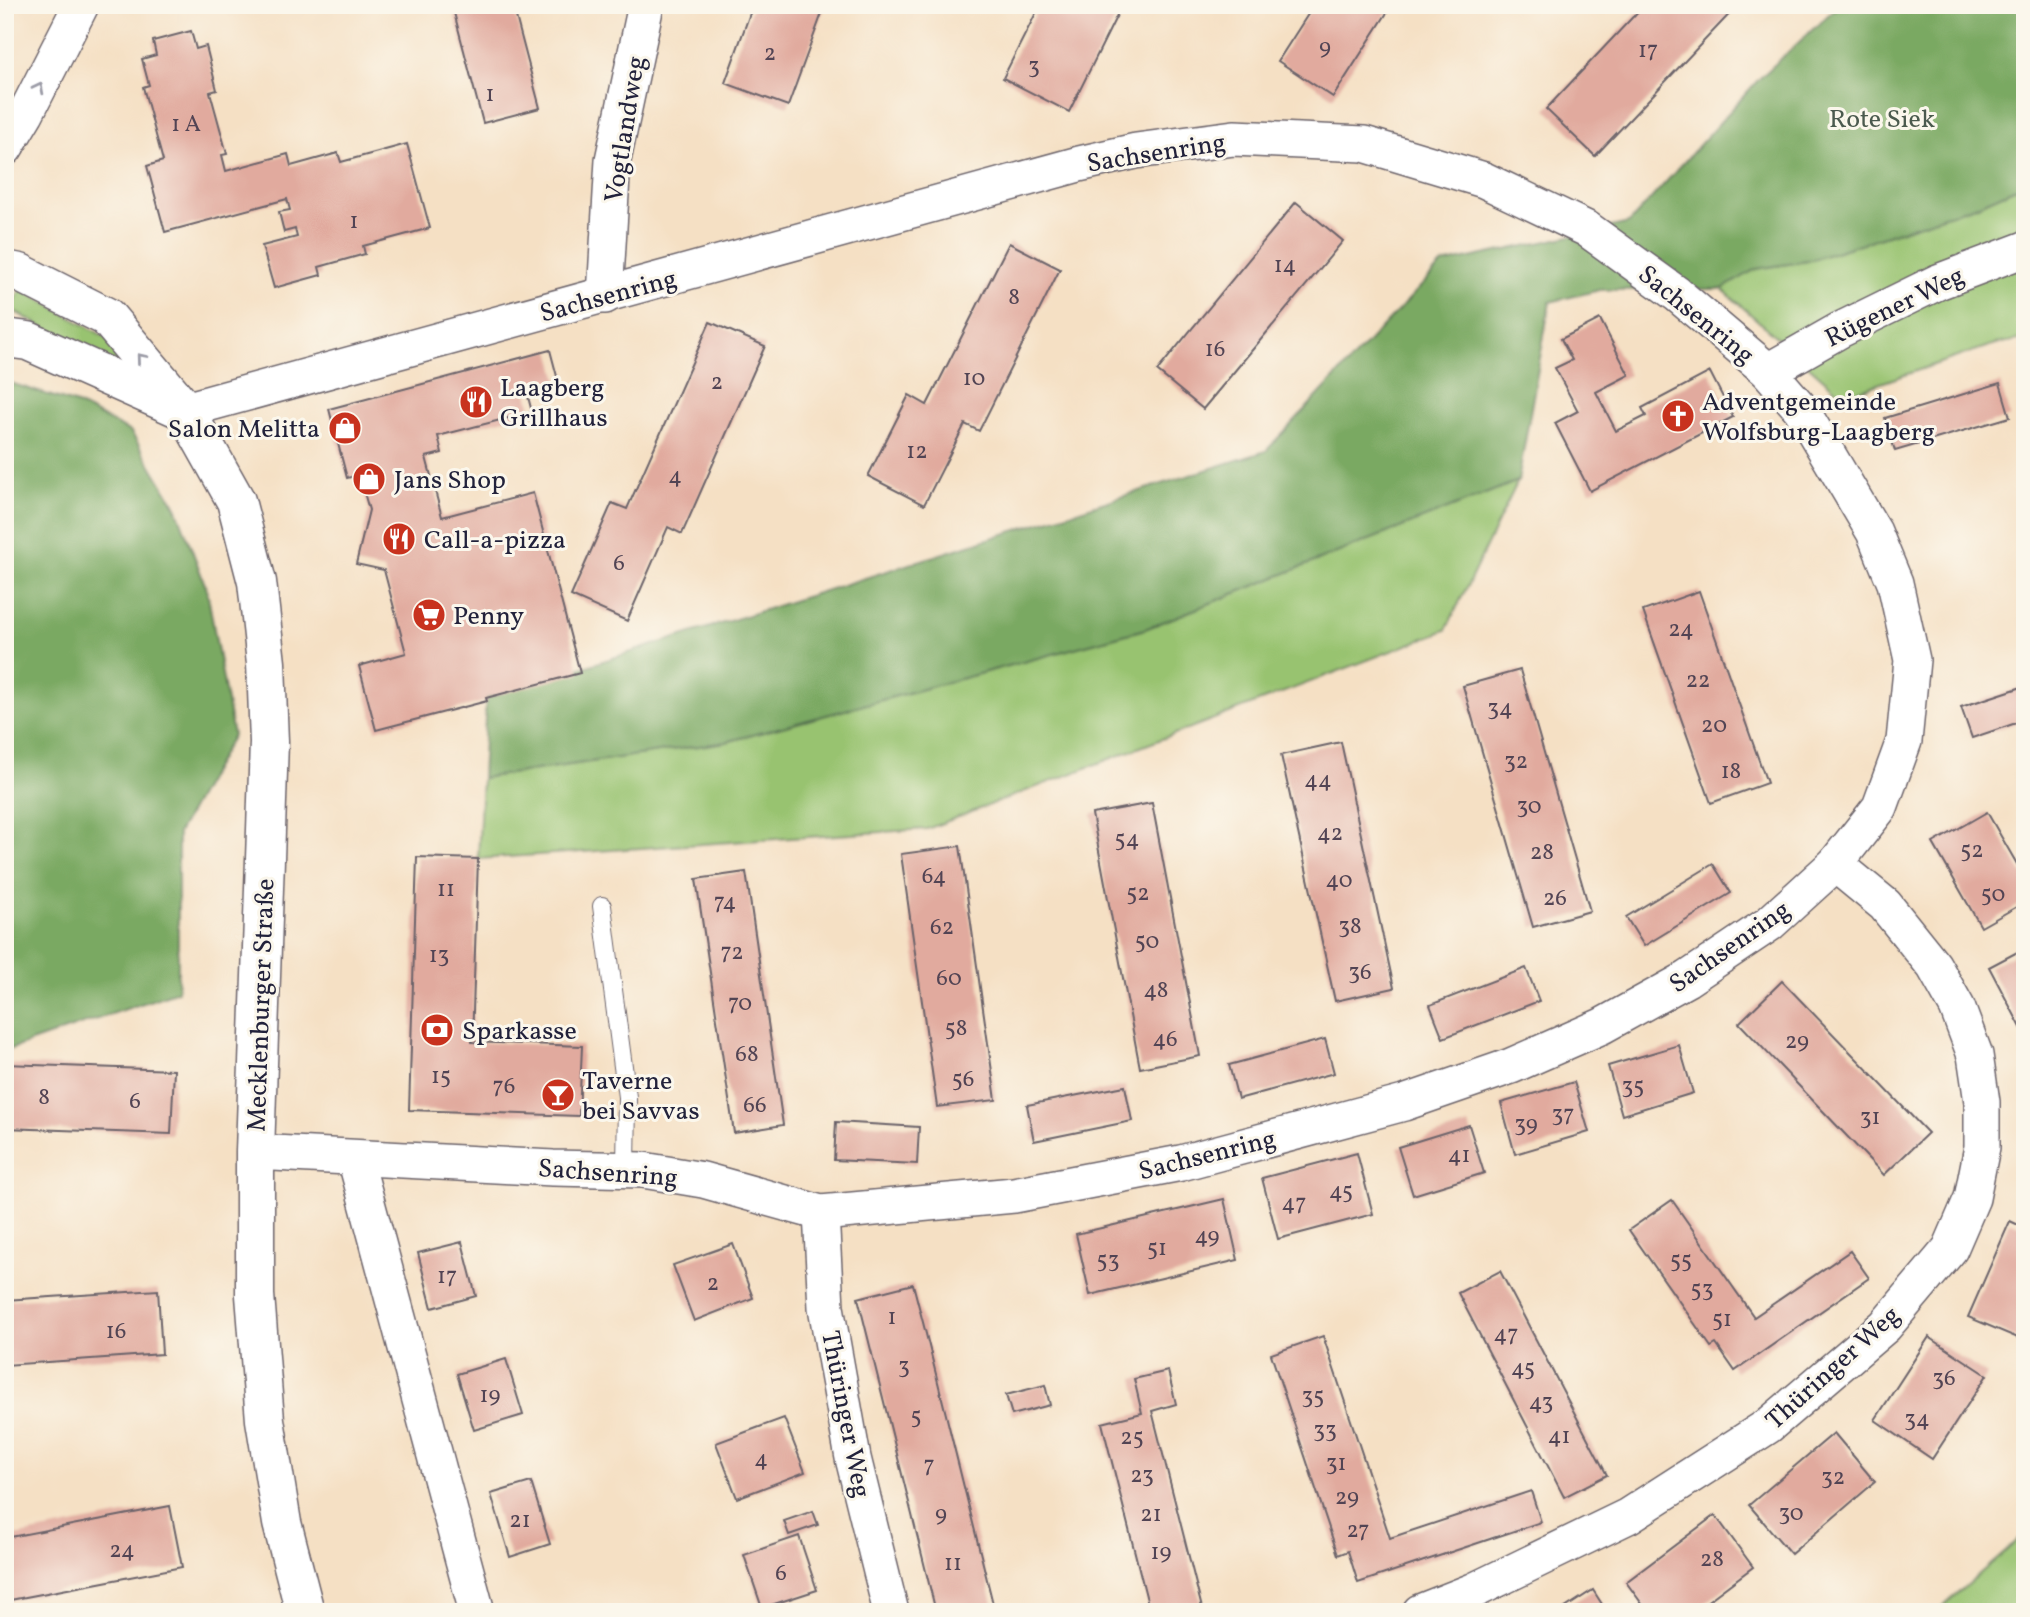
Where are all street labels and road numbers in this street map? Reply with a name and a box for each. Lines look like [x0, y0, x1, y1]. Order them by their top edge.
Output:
street label: Vogtlandweg [597, 53, 655, 205]
street label: Sachsenring [1084, 125, 1228, 183]
street label: Sachsenring [1630, 257, 1762, 374]
street label: Rügener Weg [1819, 259, 1971, 357]
street label: Sachsenring [536, 261, 681, 332]
street label: Mecklenburger Straße [240, 878, 284, 1132]
street label: Sachsenring [1662, 893, 1798, 1003]
street label: Sachsenring [1135, 1122, 1280, 1190]
street label: Sachsenring [537, 1151, 679, 1197]
street label: Thüringer Weg [1758, 1298, 1908, 1439]
street label: Thüringer Weg [811, 1328, 879, 1501]

